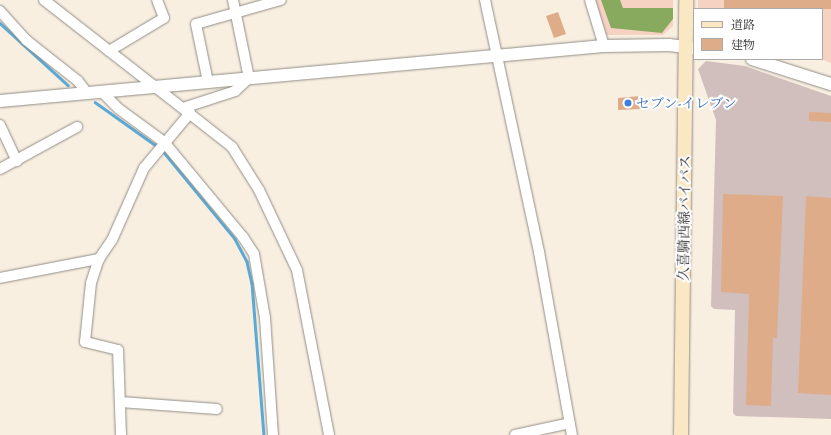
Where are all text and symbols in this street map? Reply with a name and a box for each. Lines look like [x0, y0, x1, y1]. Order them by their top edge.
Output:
legend [693, 8, 823, 60]
text: 道路 [731, 17, 755, 33]
text: 建物 [731, 37, 755, 53]
place label: セブン-イレブン [636, 95, 738, 111]
marker: セブン-イレブン [623, 98, 633, 108]
street label: 久喜騎西線バイパス [675, 155, 693, 281]

